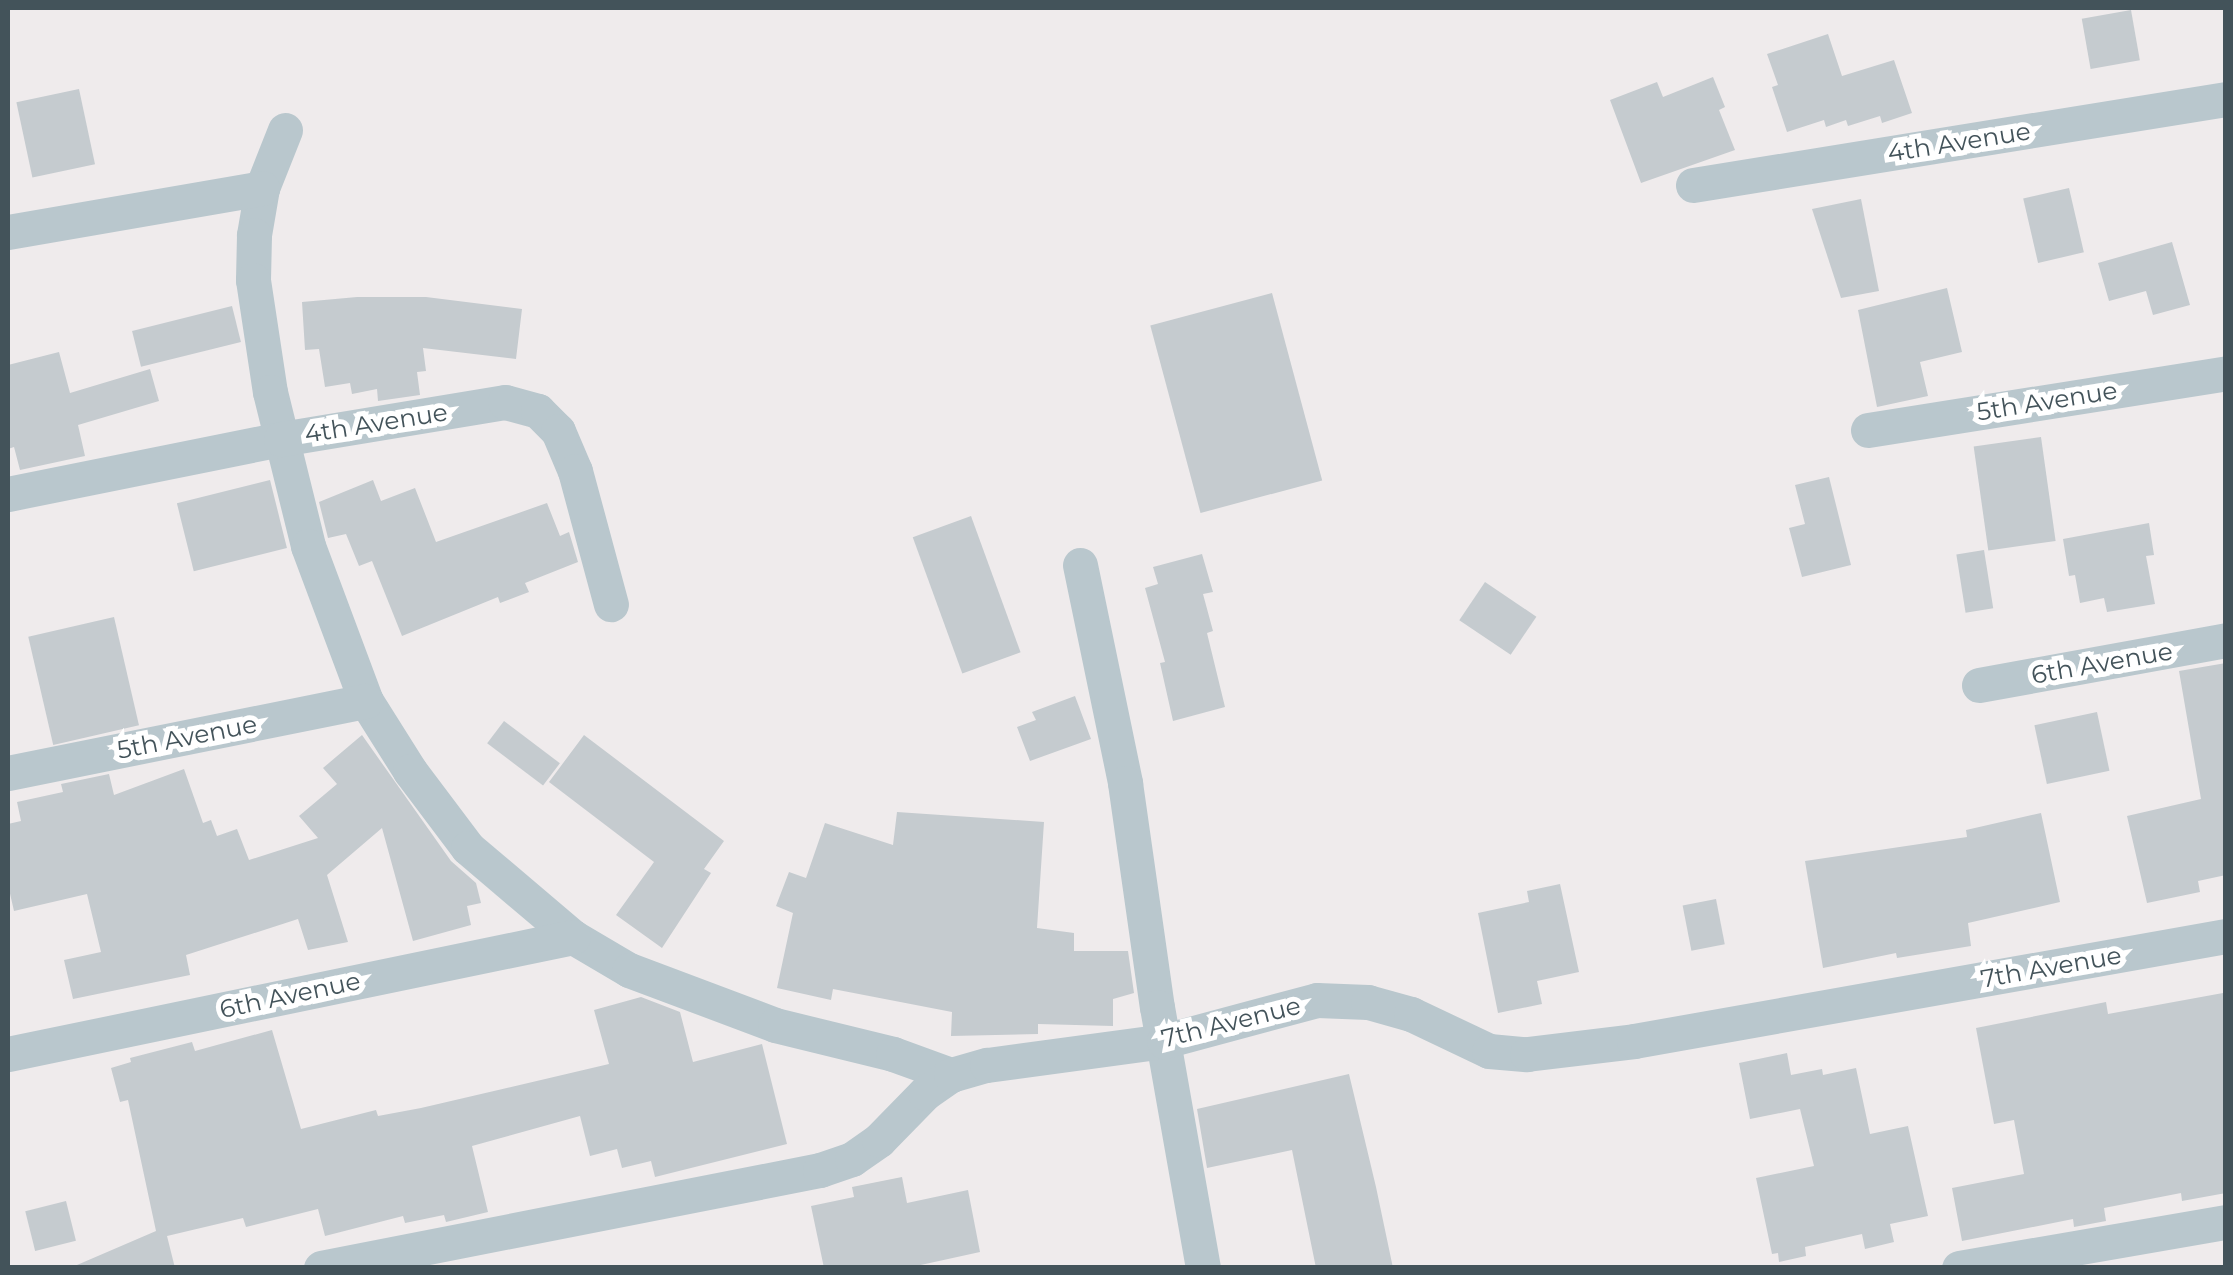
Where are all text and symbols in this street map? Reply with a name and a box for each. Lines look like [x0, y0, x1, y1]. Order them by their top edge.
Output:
street label: 4th Avenue [1885, 116, 2033, 168]
street label: 5th Avenue [1974, 375, 2120, 427]
street label: 4th Avenue [302, 397, 450, 449]
street label: 6th Avenue [2029, 636, 2175, 690]
street label: 5th Avenue [114, 709, 260, 765]
street label: 7th Avenue [1978, 940, 2124, 994]
street label: 6th Avenue [217, 965, 363, 1025]
street label: 7th Avenue [1158, 990, 1304, 1054]

